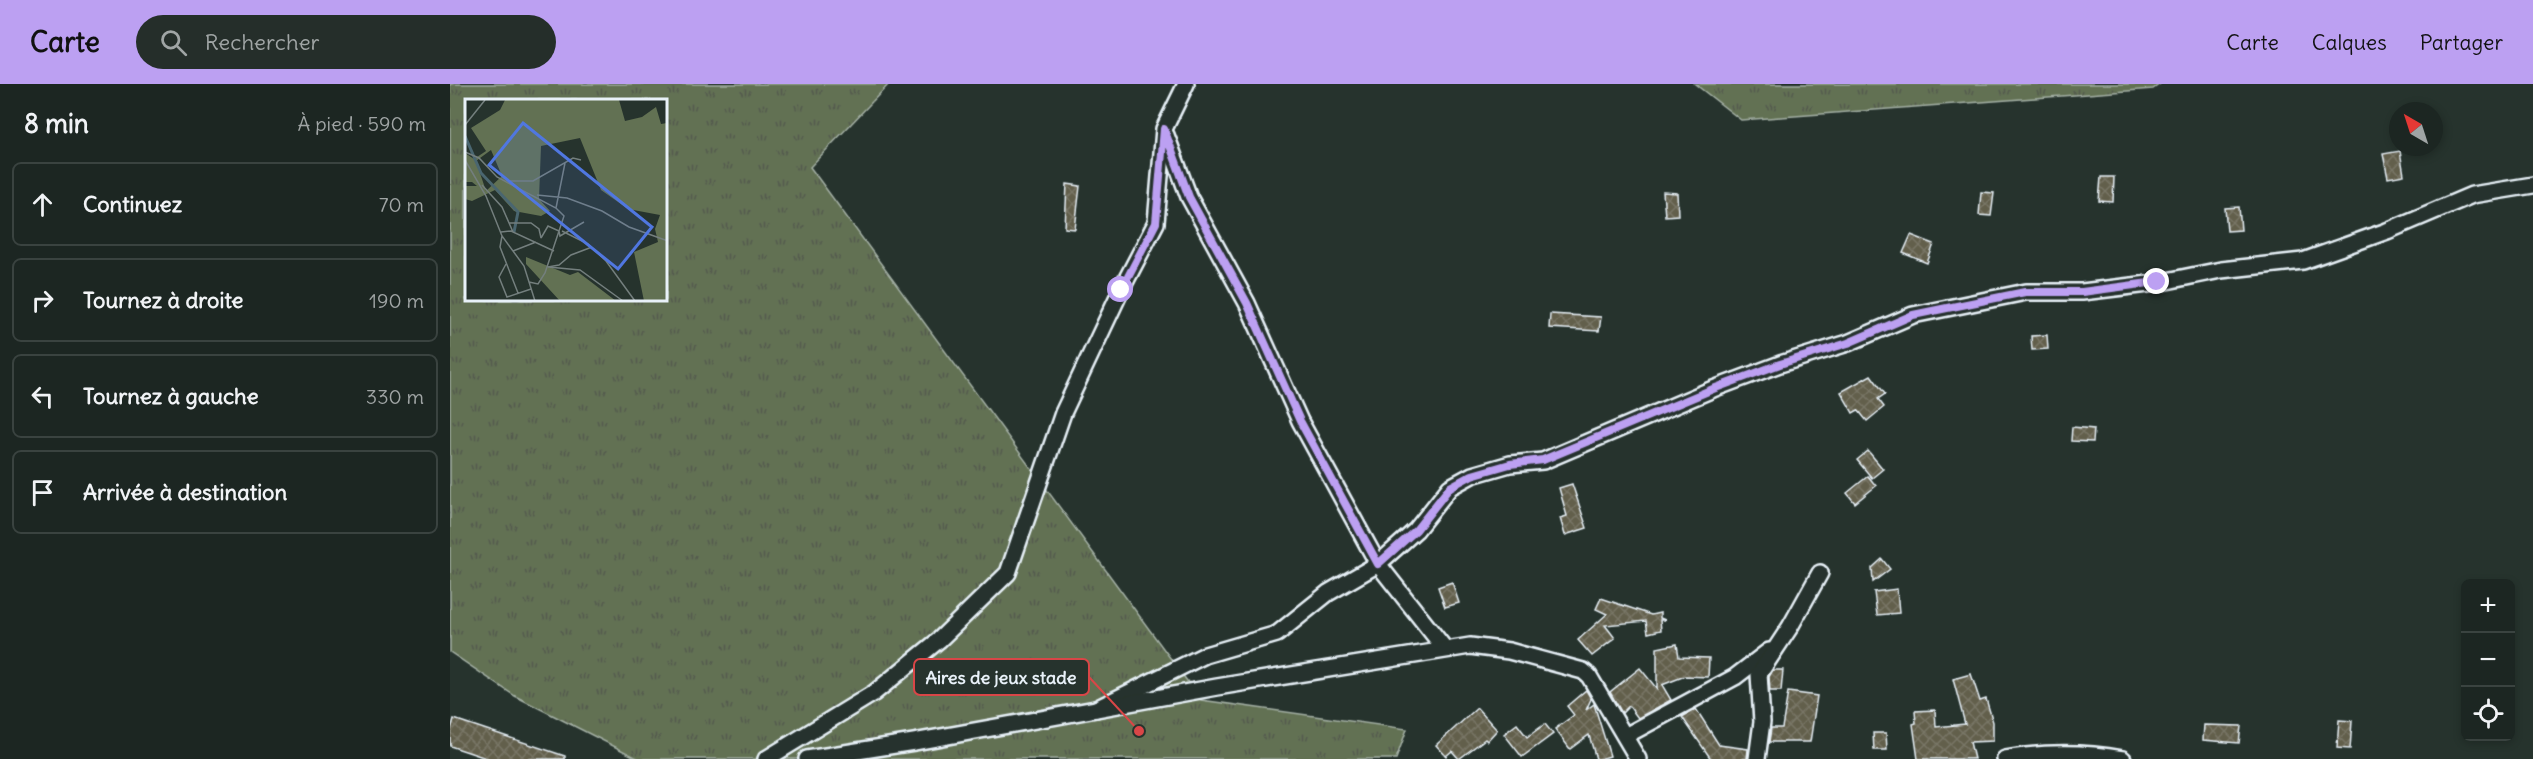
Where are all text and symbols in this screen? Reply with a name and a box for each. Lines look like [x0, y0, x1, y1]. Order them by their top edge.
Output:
search box [136, 15, 556, 69]
text: Carte [30, 24, 100, 60]
icon: search [157, 26, 190, 59]
text: Rechercher [205, 28, 320, 56]
text: Carte [2226, 29, 2279, 56]
text: Calques [2312, 29, 2387, 56]
text: Partager [2420, 29, 2503, 56]
inset map [465, 99, 668, 302]
north arrow [2389, 102, 2443, 156]
text: 8 min [24, 107, 89, 140]
text: À pied · 590 m [298, 111, 426, 136]
icon: ahead [26, 188, 59, 221]
text: Continuez [83, 190, 182, 218]
text: 70 m [379, 192, 424, 217]
route end [2143, 268, 2169, 294]
route start [1107, 276, 1133, 302]
icon: right [26, 284, 59, 317]
text: Tournez à droite [83, 286, 243, 314]
text: 190 m [369, 288, 424, 313]
icon: left [26, 380, 59, 413]
text: Tournez à gauche [83, 382, 259, 410]
text: 330 m [366, 384, 424, 409]
icon: arrive [26, 476, 59, 509]
text: Arrivée à destination [83, 478, 287, 506]
map controls [2461, 579, 2515, 741]
button: + [2461, 579, 2515, 633]
button: − [2461, 633, 2515, 687]
callout: Aires de jeux stade [914, 659, 1089, 695]
text: Aires de jeux stade [925, 666, 1077, 689]
button: locate [2461, 687, 2515, 741]

